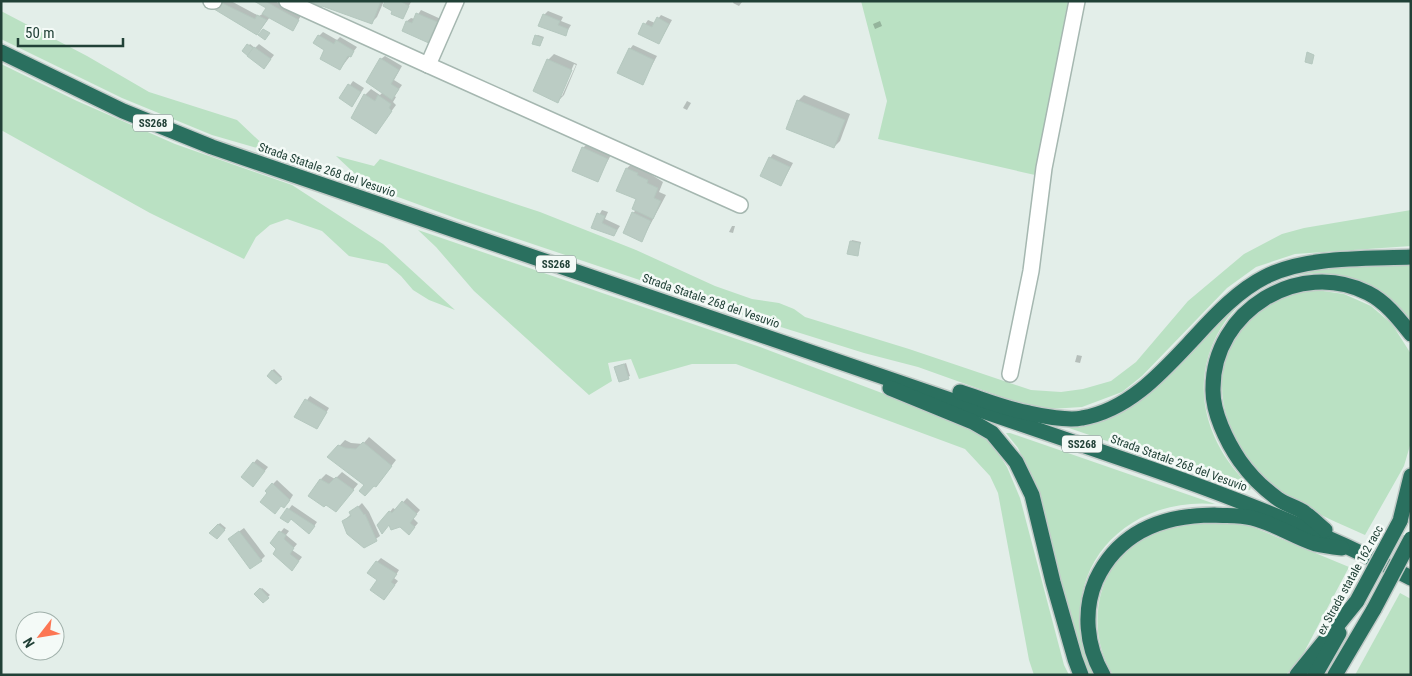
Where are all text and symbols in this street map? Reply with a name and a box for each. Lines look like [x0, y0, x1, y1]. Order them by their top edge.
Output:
scale bar [18, 15, 122, 47]
text: 50 m [25, 24, 55, 42]
road number: SS268 [133, 115, 173, 132]
street label: Strada Statale 268 del Vesuvio [257, 140, 397, 200]
road number: SS268 [536, 255, 576, 272]
street label: Strada Statale 268 del Vesuvio [641, 271, 781, 331]
street label: Strada Statale 268 del Vesuvio [1109, 432, 1249, 494]
road number: SS268 [1062, 436, 1102, 452]
street label: ex Strada statale 162 racc [1314, 522, 1386, 637]
north arrow [15, 611, 65, 661]
text: N [20, 635, 38, 650]

